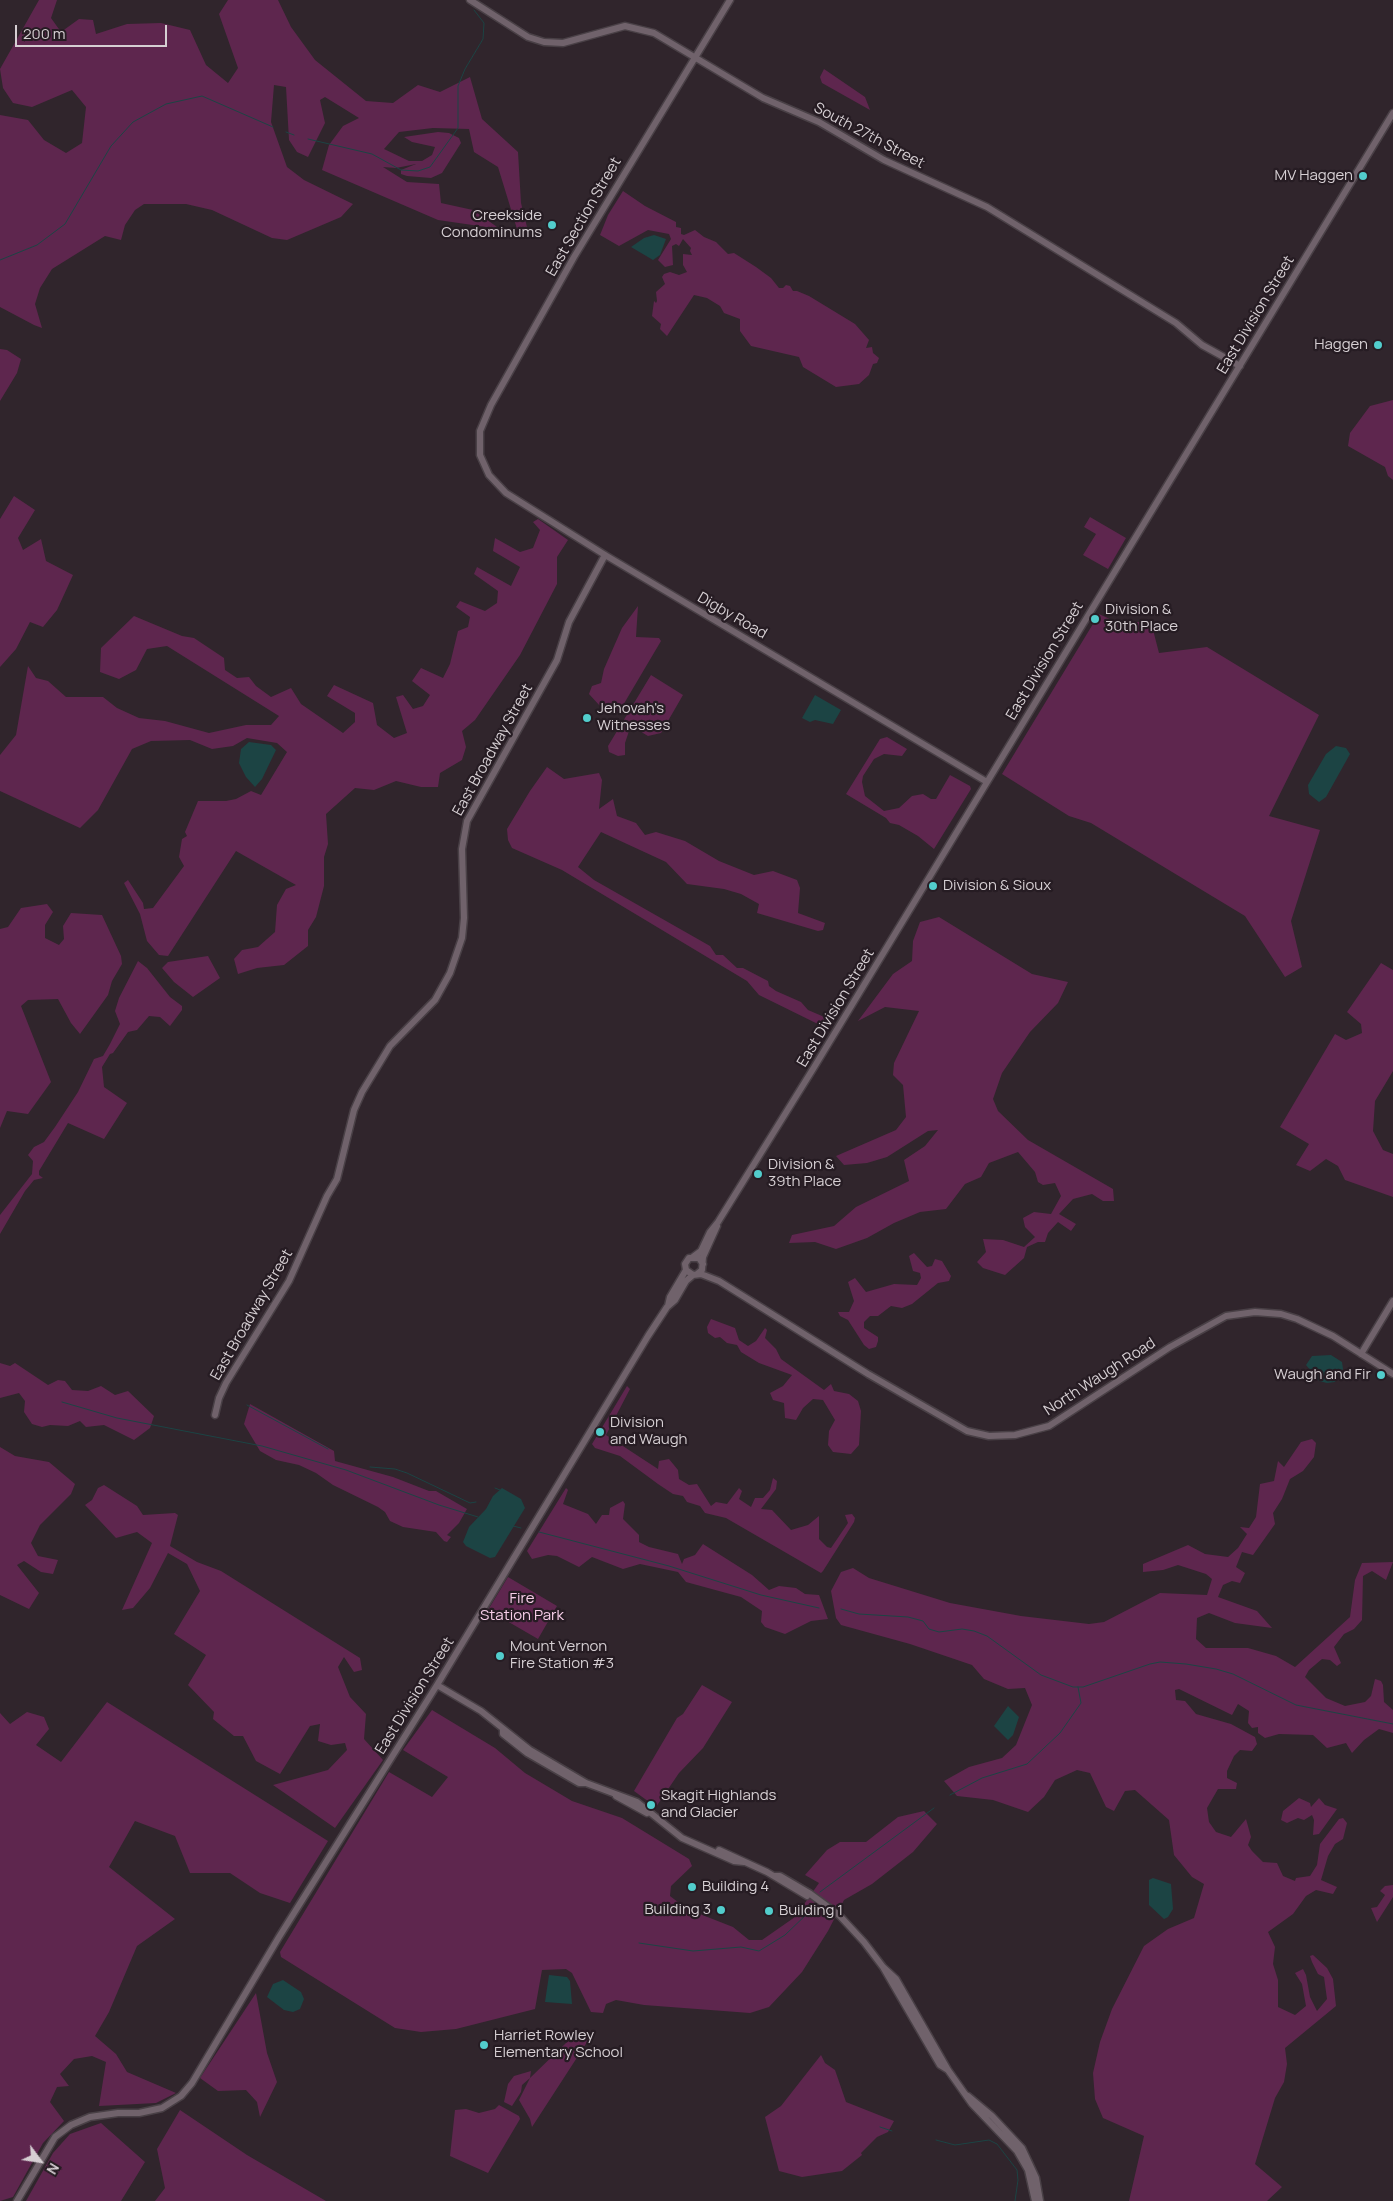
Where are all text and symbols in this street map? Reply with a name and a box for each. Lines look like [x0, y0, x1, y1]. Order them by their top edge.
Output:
scale bar [18, 15, 170, 47]
text: 200 m [23, 23, 66, 44]
street label: South 27th Street [810, 99, 928, 173]
street label: East Section Street [543, 154, 625, 280]
place label: MV Haggen [1275, 167, 1353, 185]
marker: MV Haggen [1357, 170, 1369, 182]
place label: Creekside Condominums [441, 207, 542, 242]
marker: Creekside Condominums [546, 219, 558, 231]
street label: East Division Street [1214, 253, 1298, 377]
place label: Haggen [1314, 336, 1368, 354]
marker: Haggen [1372, 339, 1384, 351]
street label: Digby Road [694, 589, 770, 643]
street label: East Division Street [1003, 599, 1087, 723]
place label: Division & 30th Place [1105, 601, 1178, 636]
marker: Division & 30th Place [1089, 613, 1101, 625]
street label: East Broadway Street [449, 681, 537, 819]
place label: Jehovah's Witnesses [597, 700, 670, 735]
marker: Jehovah's Witnesses [581, 712, 593, 724]
place label: Division & Sioux [943, 877, 1051, 895]
marker: Division & Sioux [927, 880, 939, 892]
street label: East Division Street [794, 946, 878, 1070]
place label: Division & 39th Place [768, 1156, 841, 1191]
marker: Division & 39th Place [752, 1168, 764, 1180]
street label: East Broadway Street [207, 1246, 297, 1384]
street label: North Waugh Road [1041, 1334, 1159, 1420]
place label: Waugh and Fir [1274, 1366, 1371, 1384]
marker: Waugh and Fir [1375, 1369, 1387, 1381]
place label: Division and Waugh [610, 1414, 687, 1449]
marker: Division and Waugh [594, 1426, 606, 1438]
park label: Fire Station Park [480, 1590, 564, 1625]
street label: East Division Street [372, 1634, 458, 1758]
place label: Mount Vernon Fire Station #3 [510, 1638, 614, 1673]
marker: Mount Vernon Fire Station #3 [494, 1650, 506, 1662]
place label: Skagit Highlands and Glacier [661, 1787, 776, 1822]
marker: Skagit Highlands and Glacier [645, 1799, 657, 1811]
place label: Building 4 [702, 1878, 769, 1896]
marker: Building 4 [686, 1881, 698, 1893]
place label: Building 3 [644, 1901, 711, 1919]
place label: Building 1 [779, 1902, 843, 1920]
marker: Building 3 [715, 1904, 727, 1916]
marker: Building 1 [763, 1905, 775, 1917]
place label: Harriet Rowley Elementary School [494, 2027, 623, 2062]
marker: Harriet Rowley Elementary School [478, 2039, 490, 2051]
north arrow [15, 2136, 65, 2186]
text: N [43, 2160, 64, 2178]

